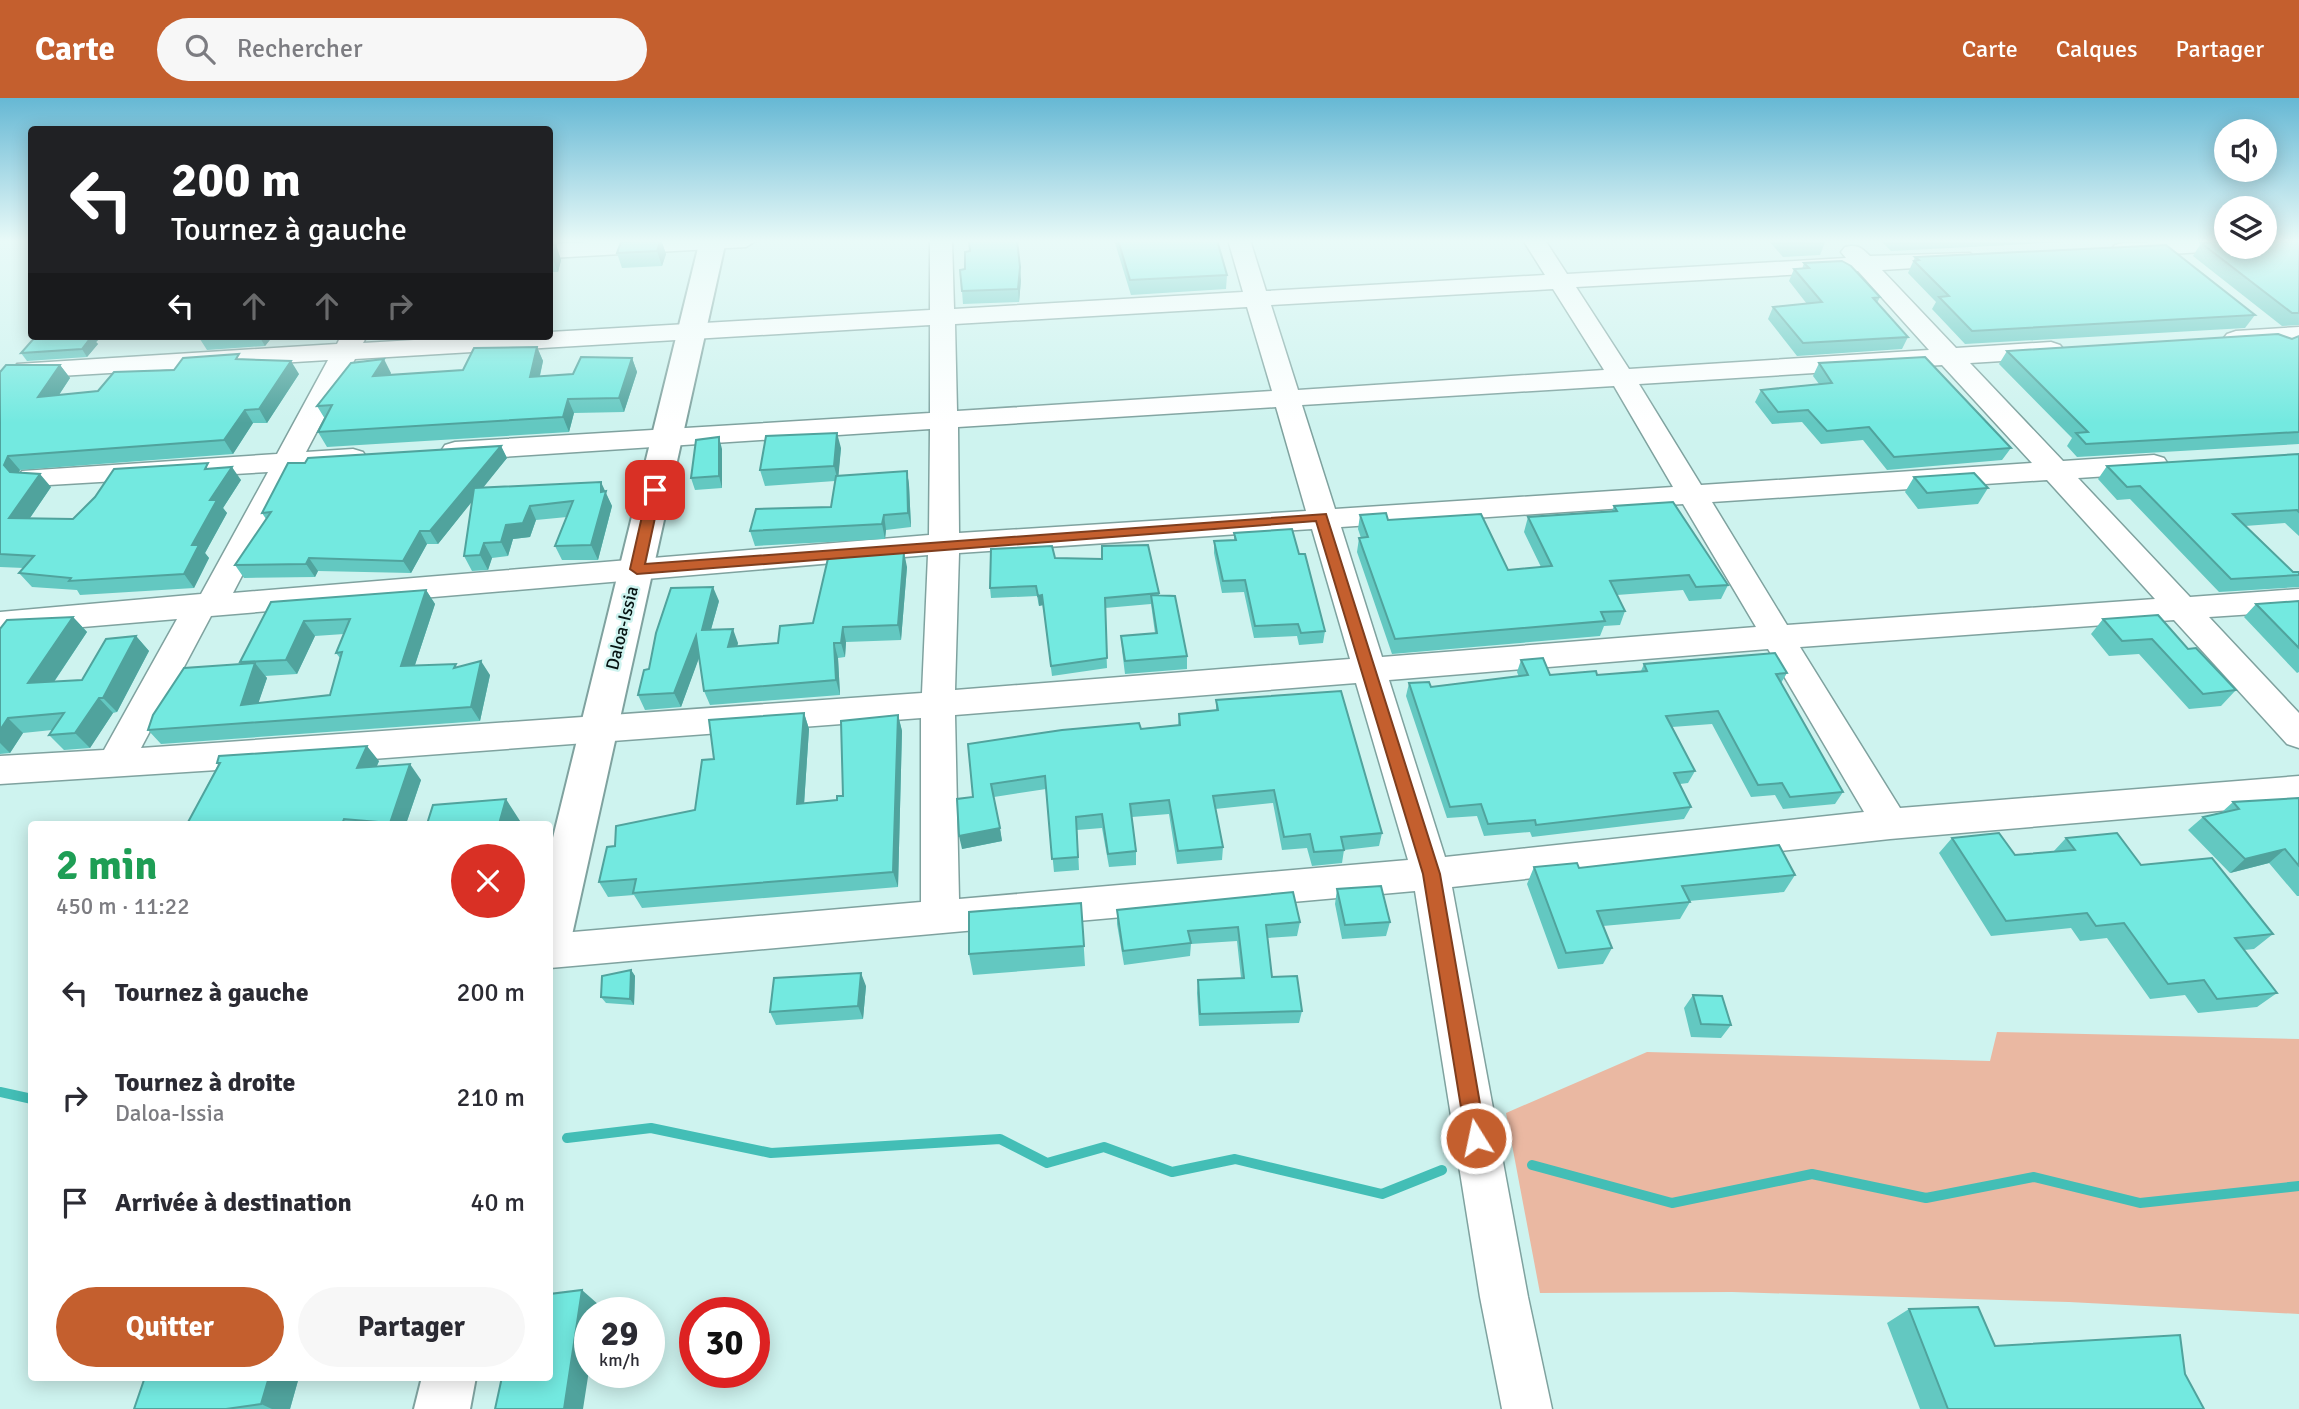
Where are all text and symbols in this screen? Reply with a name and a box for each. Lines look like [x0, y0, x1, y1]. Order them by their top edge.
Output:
search box [157, 18, 647, 81]
text: Carte [35, 29, 115, 70]
icon: search [181, 30, 219, 68]
text: Rechercher [237, 33, 363, 65]
text: Carte [1962, 34, 2018, 64]
text: Calques [2056, 34, 2137, 64]
text: Partager [2175, 34, 2264, 64]
map controls [2214, 119, 2277, 259]
button: sound [2214, 119, 2277, 182]
text: 200 m [171, 150, 301, 210]
icon: left [56, 154, 147, 245]
button: layers [2214, 196, 2277, 259]
text: Tournez à gauche [171, 210, 407, 249]
icon: left [162, 287, 200, 325]
icon: ahead [235, 287, 273, 325]
icon: ahead [308, 287, 346, 325]
icon: right [381, 287, 419, 325]
pin [625, 460, 685, 520]
icon: arrive [636, 471, 674, 509]
street label: Daloa-Issia [601, 584, 643, 672]
text: 2 min [56, 840, 157, 891]
button: close [451, 844, 525, 918]
text: 450 m · 11:22 [56, 892, 190, 921]
icon: left [56, 974, 94, 1012]
text: Tournez à gauche [115, 977, 309, 1009]
text: 200 m [456, 977, 525, 1009]
text: Tournez à droite [115, 1067, 295, 1099]
icon: right [56, 1079, 94, 1117]
text: 210 m [456, 1082, 525, 1114]
text: Daloa-Issia [115, 1099, 224, 1128]
position arrow [1439, 1101, 1513, 1175]
icon: arrive [56, 1184, 94, 1222]
text: Arrivée à destination [115, 1187, 352, 1219]
text: 40 m [470, 1187, 525, 1219]
button: Quitter [56, 1287, 284, 1367]
button: Partager [298, 1287, 525, 1367]
speed limit sign: 30 [679, 1297, 770, 1388]
text: 29 [601, 1312, 638, 1355]
text: km/h [599, 1349, 640, 1371]

